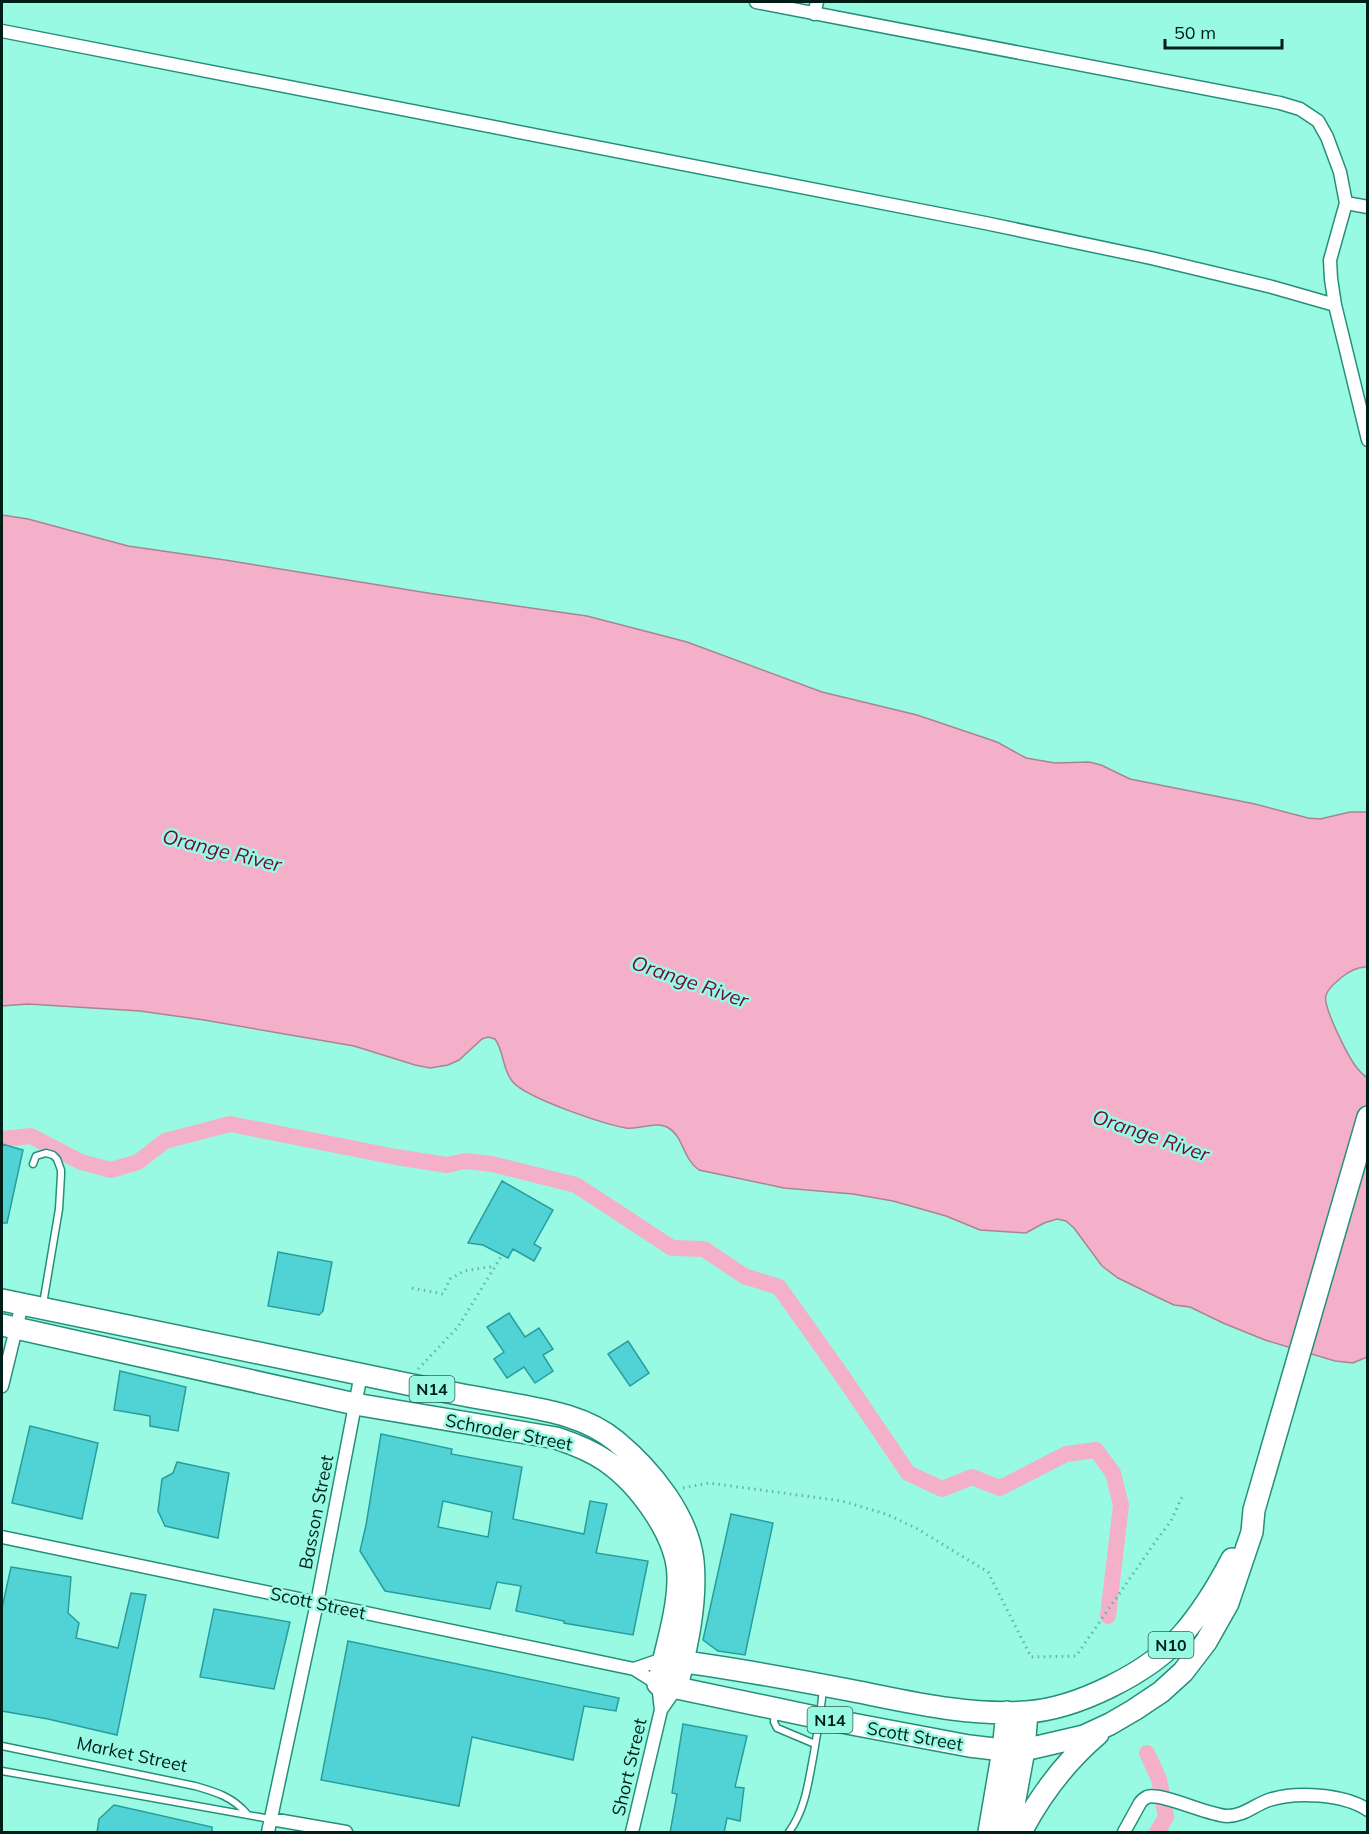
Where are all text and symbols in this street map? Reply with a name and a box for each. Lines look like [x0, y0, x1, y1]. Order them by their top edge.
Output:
scale bar [1165, 12, 1282, 50]
text: 50 m [1174, 21, 1216, 44]
water label: Orange River [160, 823, 285, 877]
water label: Orange River [628, 949, 752, 1013]
water label: Orange River [1089, 1103, 1213, 1167]
road number: N14 [410, 1376, 454, 1402]
street label: Schroder Street [444, 1408, 574, 1456]
street label: Basson Street [294, 1453, 338, 1571]
street label: Scott Street [268, 1582, 368, 1624]
road number: N10 [1148, 1632, 1194, 1658]
road number: N14 [808, 1707, 852, 1733]
street label: Short Street [607, 1716, 651, 1818]
street label: Scott Street [865, 1716, 965, 1756]
street label: Market Street [75, 1731, 189, 1777]

